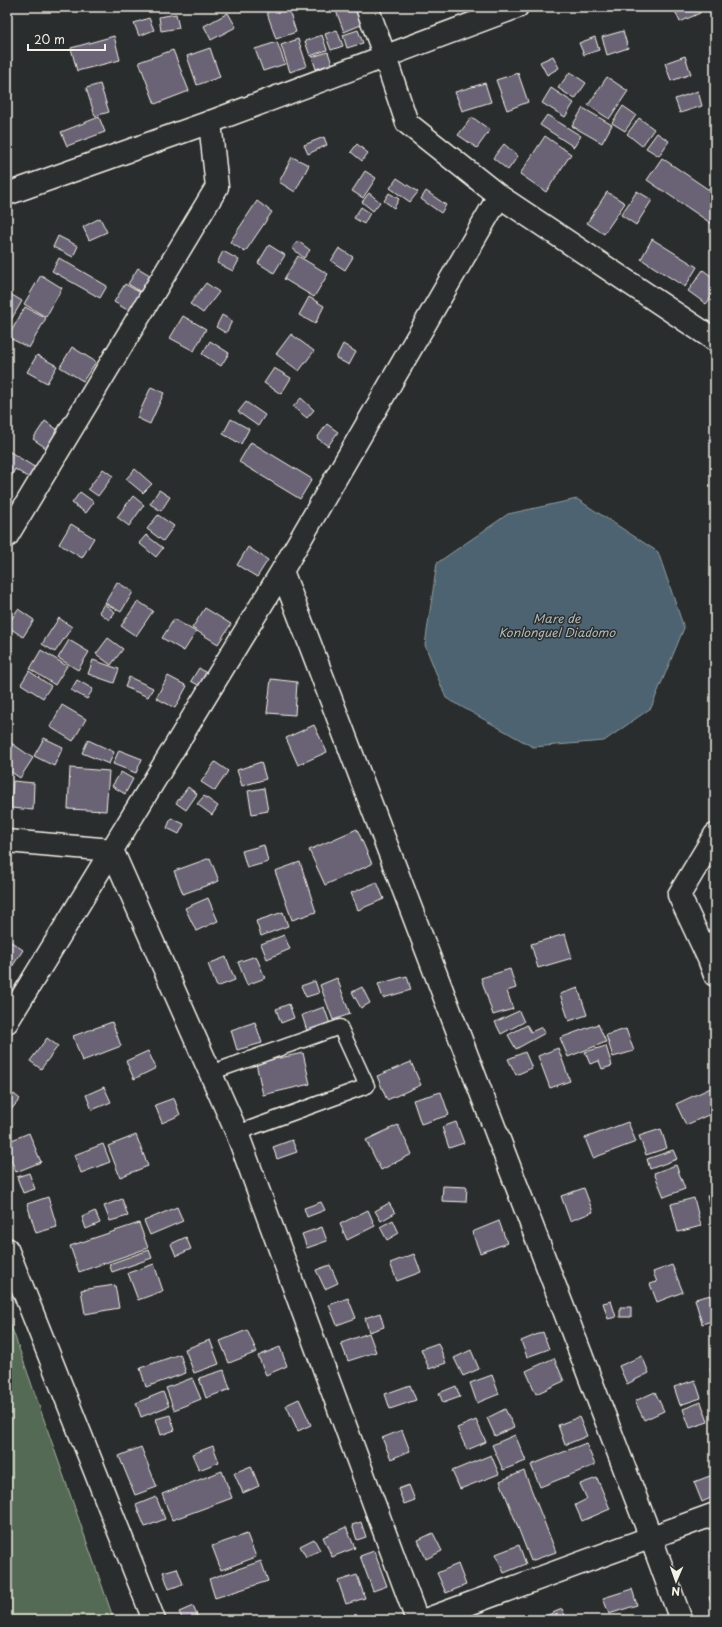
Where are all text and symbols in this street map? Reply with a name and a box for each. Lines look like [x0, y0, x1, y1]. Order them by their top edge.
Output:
scale bar [28, 26, 105, 52]
text: 20 m [34, 30, 65, 48]
water label: Mare de Konlonguel Diadomo [499, 609, 616, 641]
north arrow [656, 1561, 696, 1601]
text: N [671, 1583, 680, 1600]

